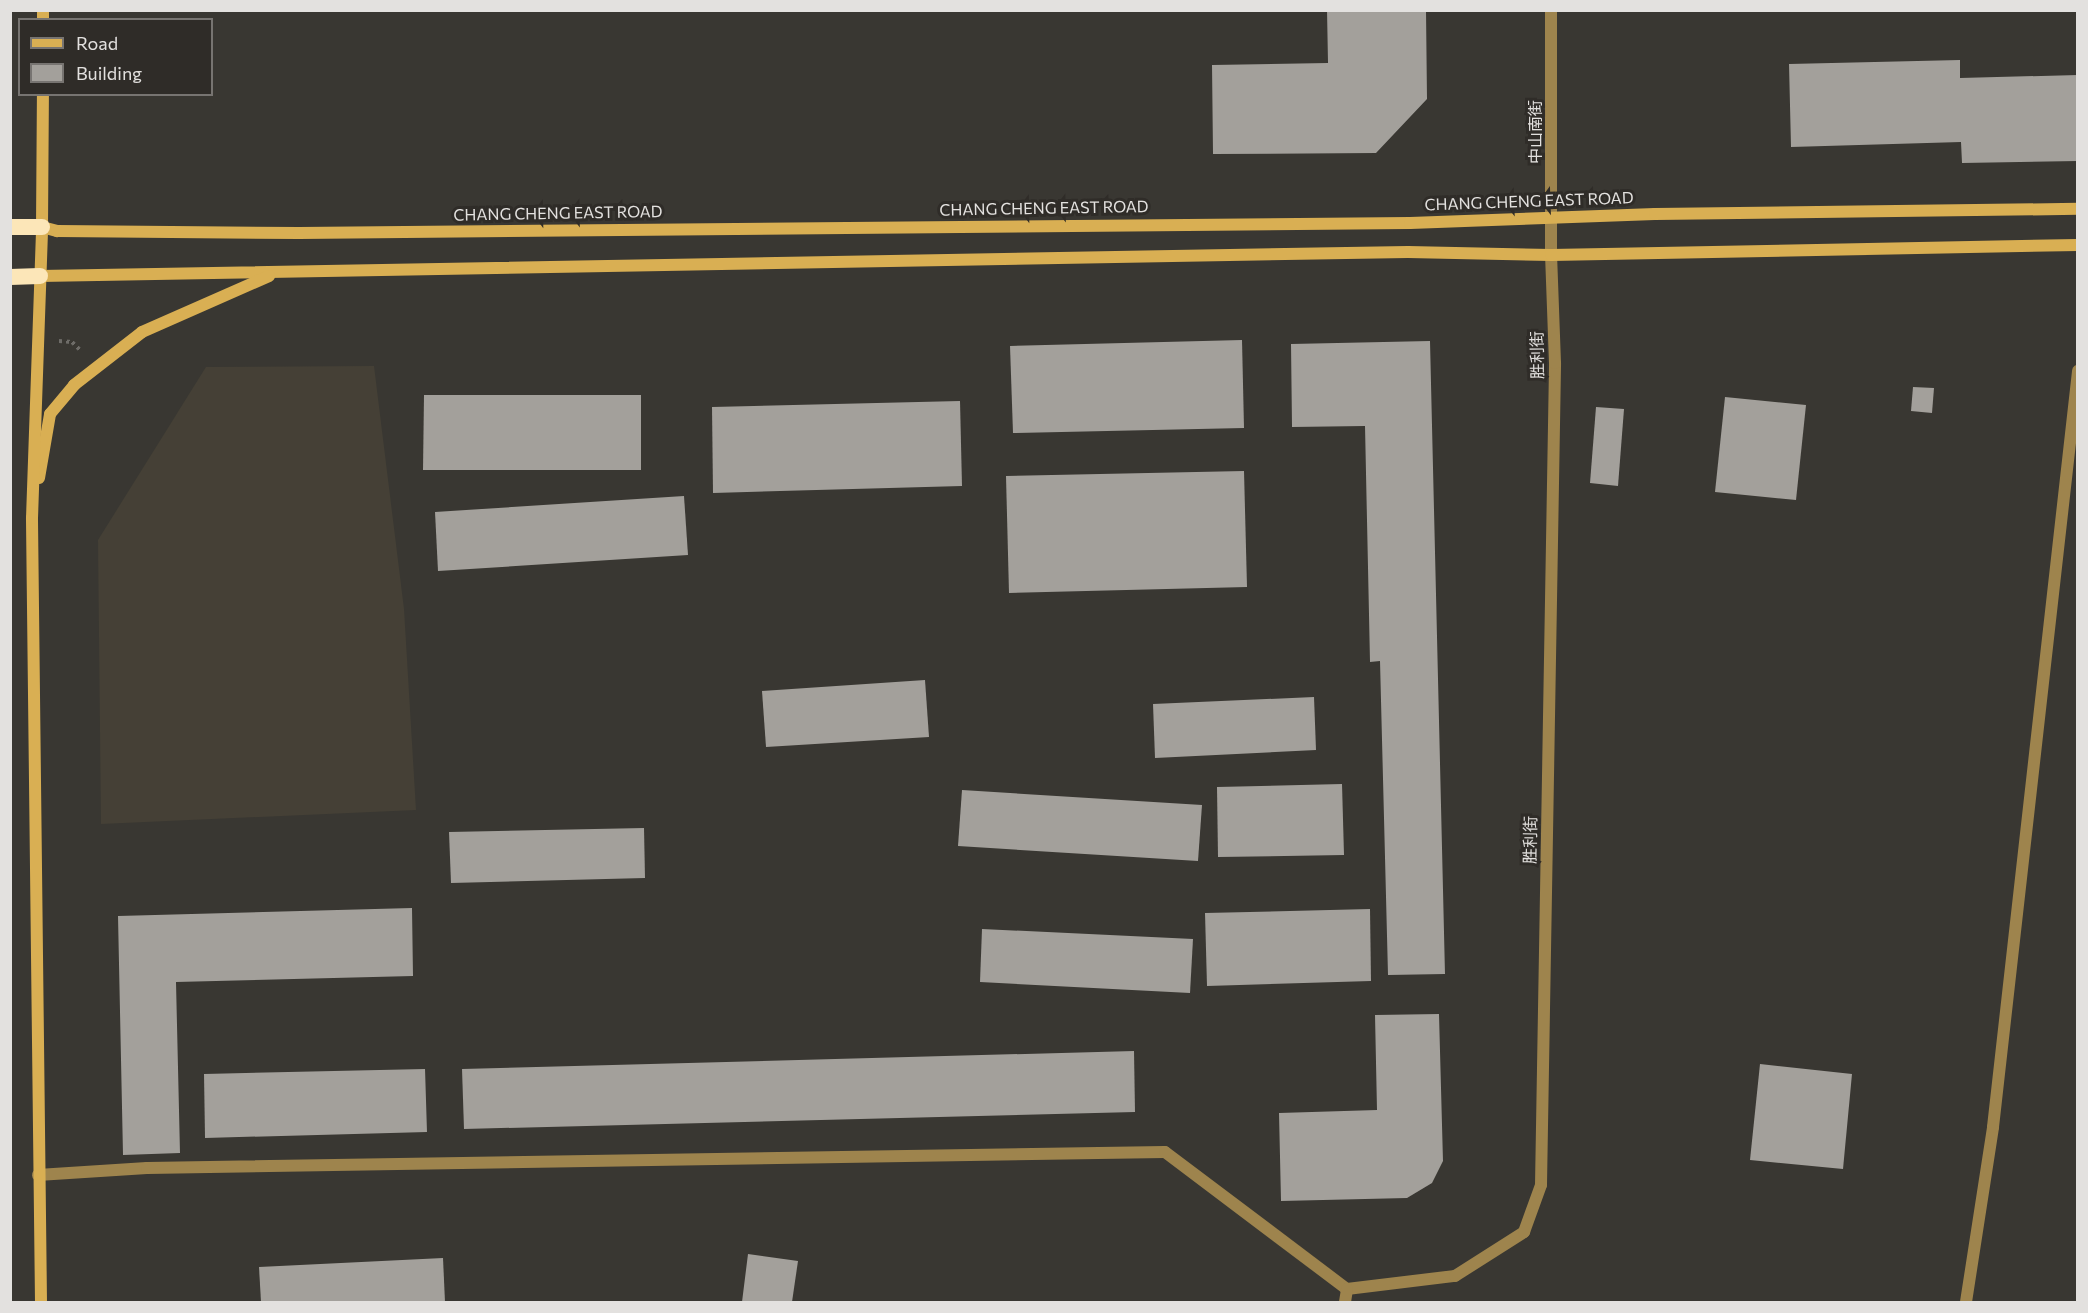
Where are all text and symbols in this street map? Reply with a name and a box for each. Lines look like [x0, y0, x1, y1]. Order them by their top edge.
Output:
legend [18, 18, 213, 96]
text: Road [76, 32, 118, 54]
text: Building [76, 62, 142, 84]
street label: 中山南街 [1525, 100, 1545, 164]
street label: CHANG CHENG EAST ROAD [1424, 188, 1634, 214]
street label: CHANG CHENG EAST ROAD [939, 197, 1149, 219]
street label: CHANG CHENG EAST ROAD [453, 202, 663, 224]
street label: 胜利街 [1527, 331, 1547, 379]
street label: 胜利街 [1520, 816, 1540, 864]

